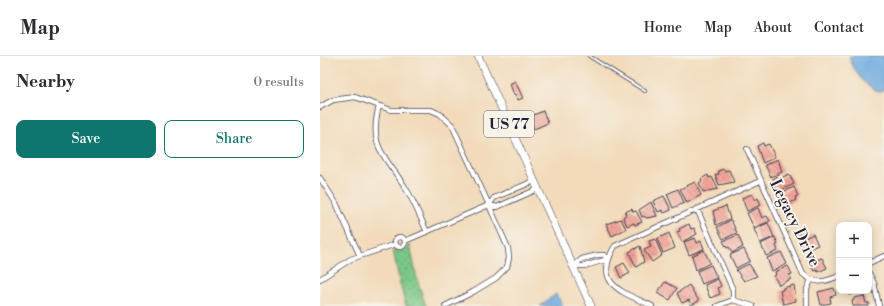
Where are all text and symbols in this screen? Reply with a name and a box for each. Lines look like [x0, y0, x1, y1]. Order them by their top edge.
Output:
text: Map [20, 16, 60, 40]
text: Home [644, 19, 682, 37]
text: Map [704, 19, 732, 37]
text: About [754, 19, 792, 37]
text: Contact [814, 19, 864, 37]
text: Nearby [16, 71, 75, 93]
text: 0 results [253, 74, 304, 90]
road number: US 77 [484, 111, 534, 137]
button: Save [16, 120, 156, 158]
button: Share [164, 120, 304, 158]
street label: Legacy Drive [765, 176, 825, 270]
map controls [836, 222, 872, 294]
button: + [836, 222, 872, 258]
button: − [836, 258, 872, 294]

